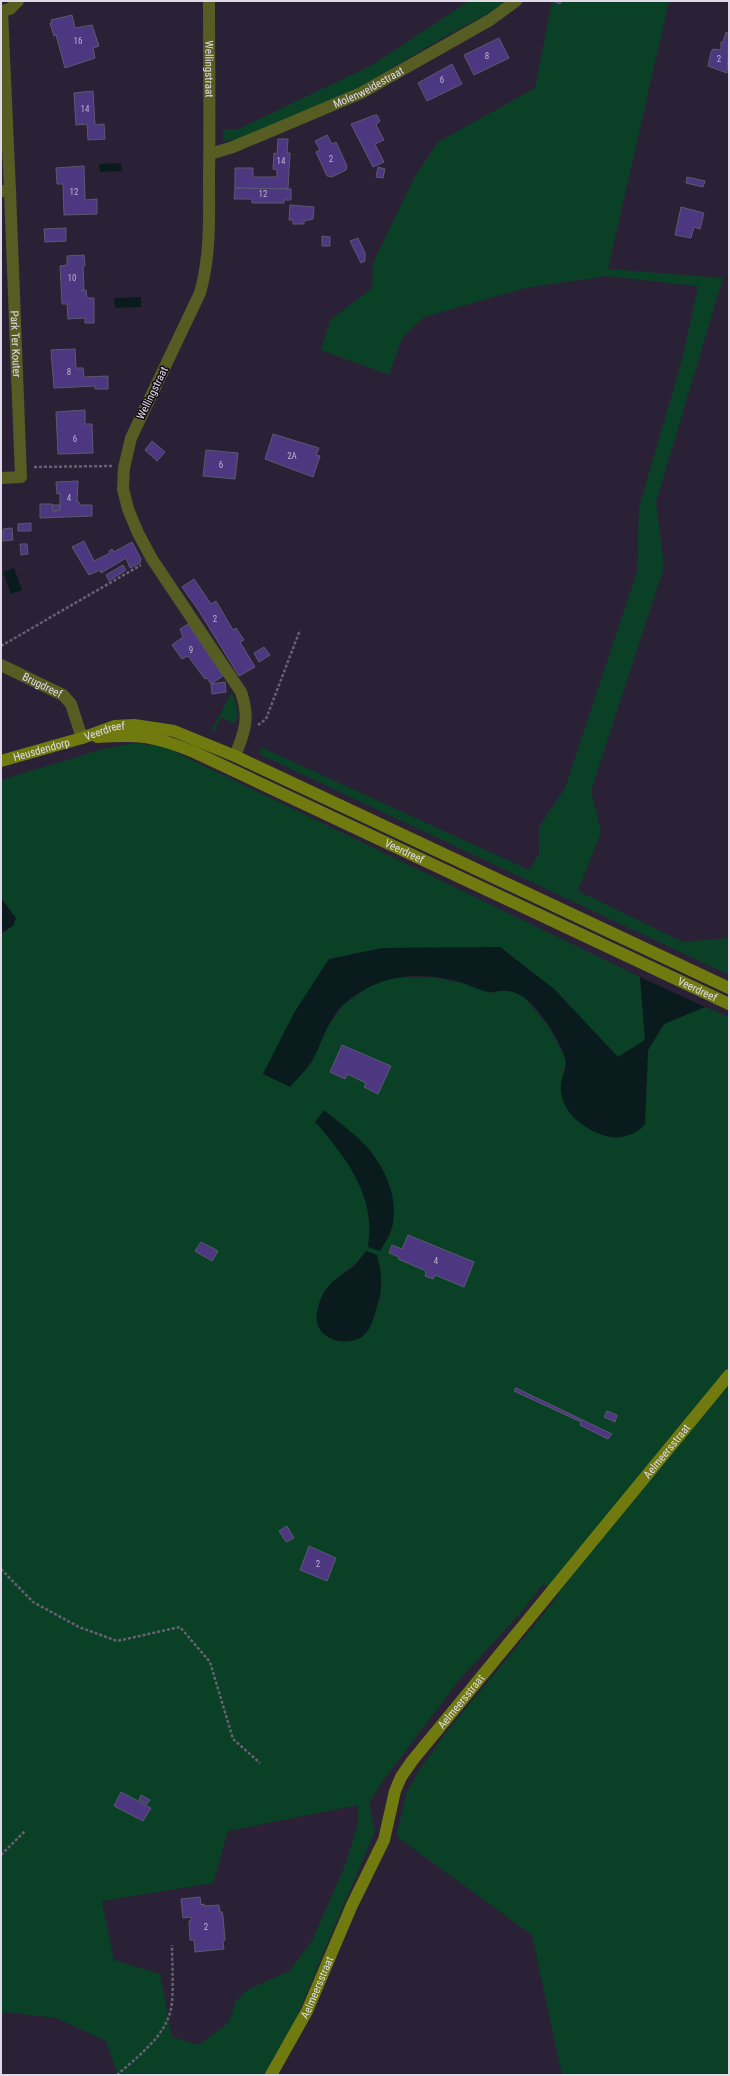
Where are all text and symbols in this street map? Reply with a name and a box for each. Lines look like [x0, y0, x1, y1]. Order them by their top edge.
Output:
house number: 16 [74, 36, 82, 46]
street label: Wellingstraat [202, 40, 215, 98]
house number: 8 [485, 51, 489, 61]
house number: 2 [717, 54, 722, 64]
street label: Molenweidestraat [331, 64, 406, 111]
house number: 6 [440, 75, 444, 85]
house number: 14 [81, 104, 90, 114]
house number: 2 [329, 154, 334, 164]
house number: 14 [277, 156, 286, 166]
house number: 12 [70, 187, 79, 197]
house number: 12 [259, 189, 268, 199]
house number: 10 [68, 273, 76, 283]
street label: Park Ter Kouter [8, 310, 23, 378]
street label: Wellingstraat [134, 365, 171, 422]
house number: 8 [67, 367, 71, 377]
house number: 6 [73, 434, 77, 444]
house number: 2A [287, 451, 297, 461]
house number: 6 [219, 460, 223, 470]
house number: 4 [67, 493, 72, 503]
house number: 2 [213, 614, 218, 624]
house number: 9 [189, 645, 193, 655]
street label: Brugdreef [20, 670, 65, 701]
street label: Veerdreef [83, 719, 126, 744]
street label: Heusdendorp [12, 736, 71, 764]
street label: Veerdreef [382, 837, 426, 867]
street label: Veerdreef [676, 975, 720, 1005]
house number: 4 [434, 1256, 439, 1266]
street label: Aelmeersstraat [641, 1422, 693, 1481]
house number: 2 [316, 1559, 321, 1569]
street label: Aelmeersstraat [435, 1672, 487, 1731]
house number: 2 [204, 1922, 209, 1932]
street label: Aelmeersstraat [298, 1955, 336, 2021]

